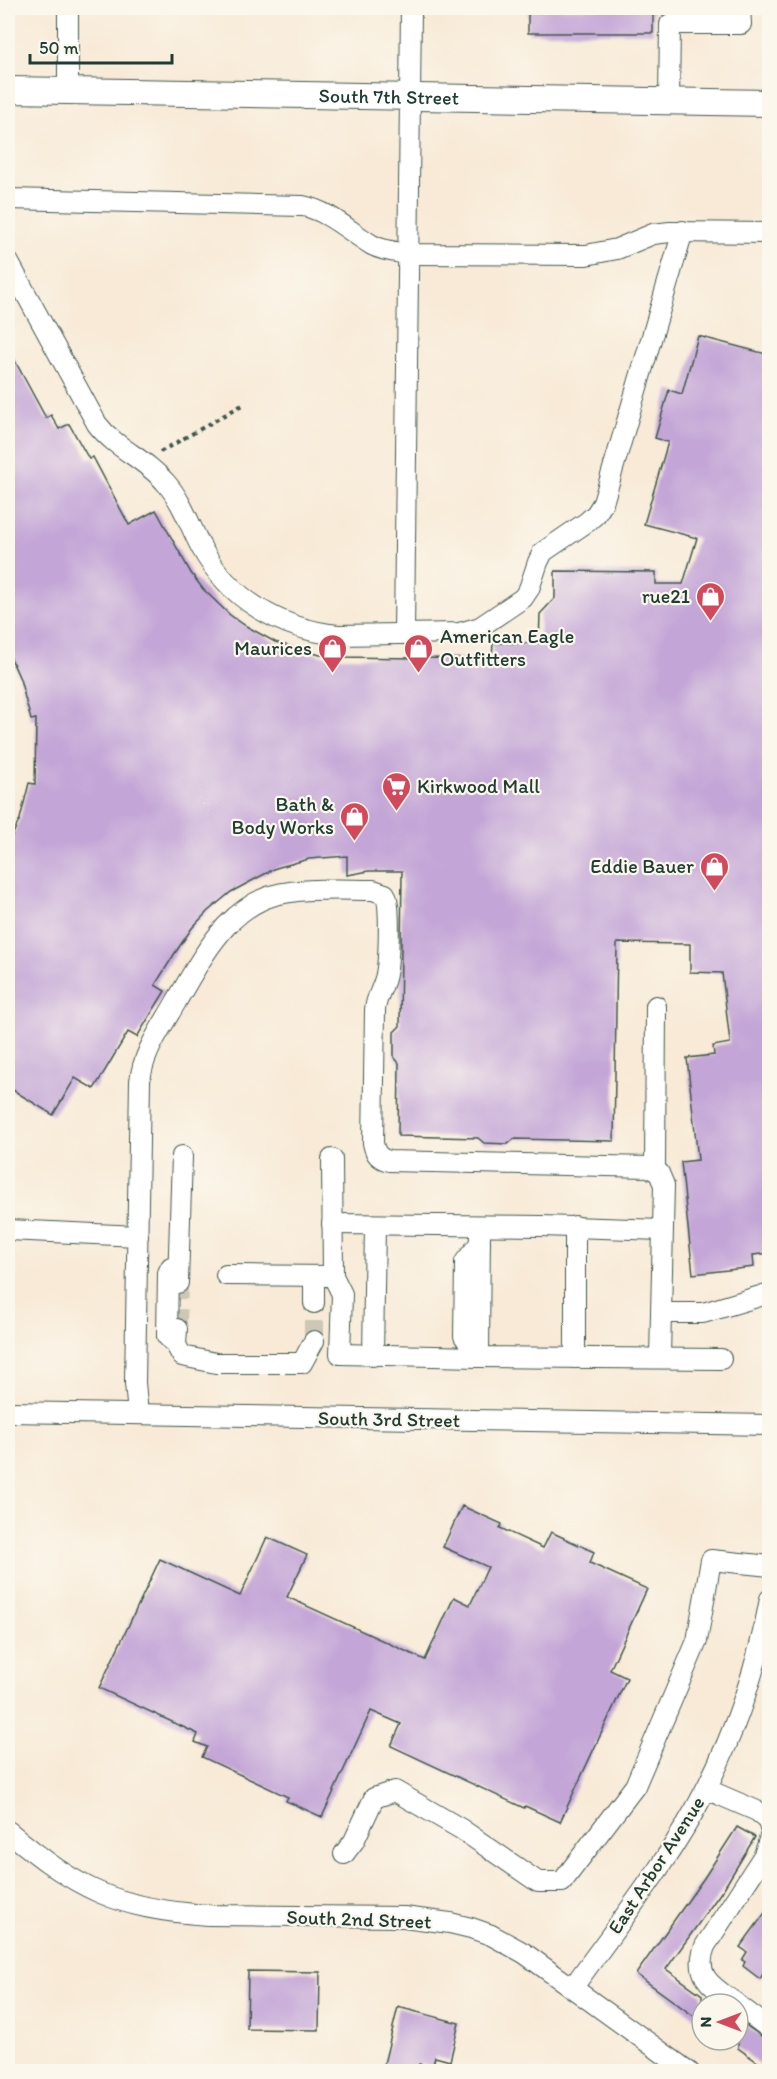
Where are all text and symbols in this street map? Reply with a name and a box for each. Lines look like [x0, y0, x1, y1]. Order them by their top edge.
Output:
scale bar [30, 27, 172, 65]
text: 50 m [39, 37, 79, 59]
street label: South 7th Street [318, 83, 459, 110]
shop icon: rue21 [695, 580, 727, 622]
place label: rue21 [642, 584, 690, 608]
place label: American Eagle Outfitters [440, 624, 574, 671]
shop icon: Maurices [317, 632, 349, 674]
shop icon: American Eagle Outfitters [403, 632, 435, 674]
place label: Maurices [234, 636, 312, 660]
supermarket icon: Kirkwood Mall [380, 770, 412, 812]
place label: Kirkwood Mall [417, 774, 540, 798]
place label: Bath & Body Works [231, 792, 334, 839]
shop icon: Bath & Body Works [339, 800, 371, 842]
shop icon: Eddie Bauer [699, 850, 731, 892]
place label: Eddie Bauer [590, 854, 694, 878]
street label: South 3rd Street [318, 1406, 460, 1432]
street label: East Arbor Avenue [603, 1792, 709, 1938]
street label: South 2nd Street [286, 1904, 432, 1934]
north arrow [690, 1992, 750, 2052]
text: N [696, 2017, 715, 2027]

